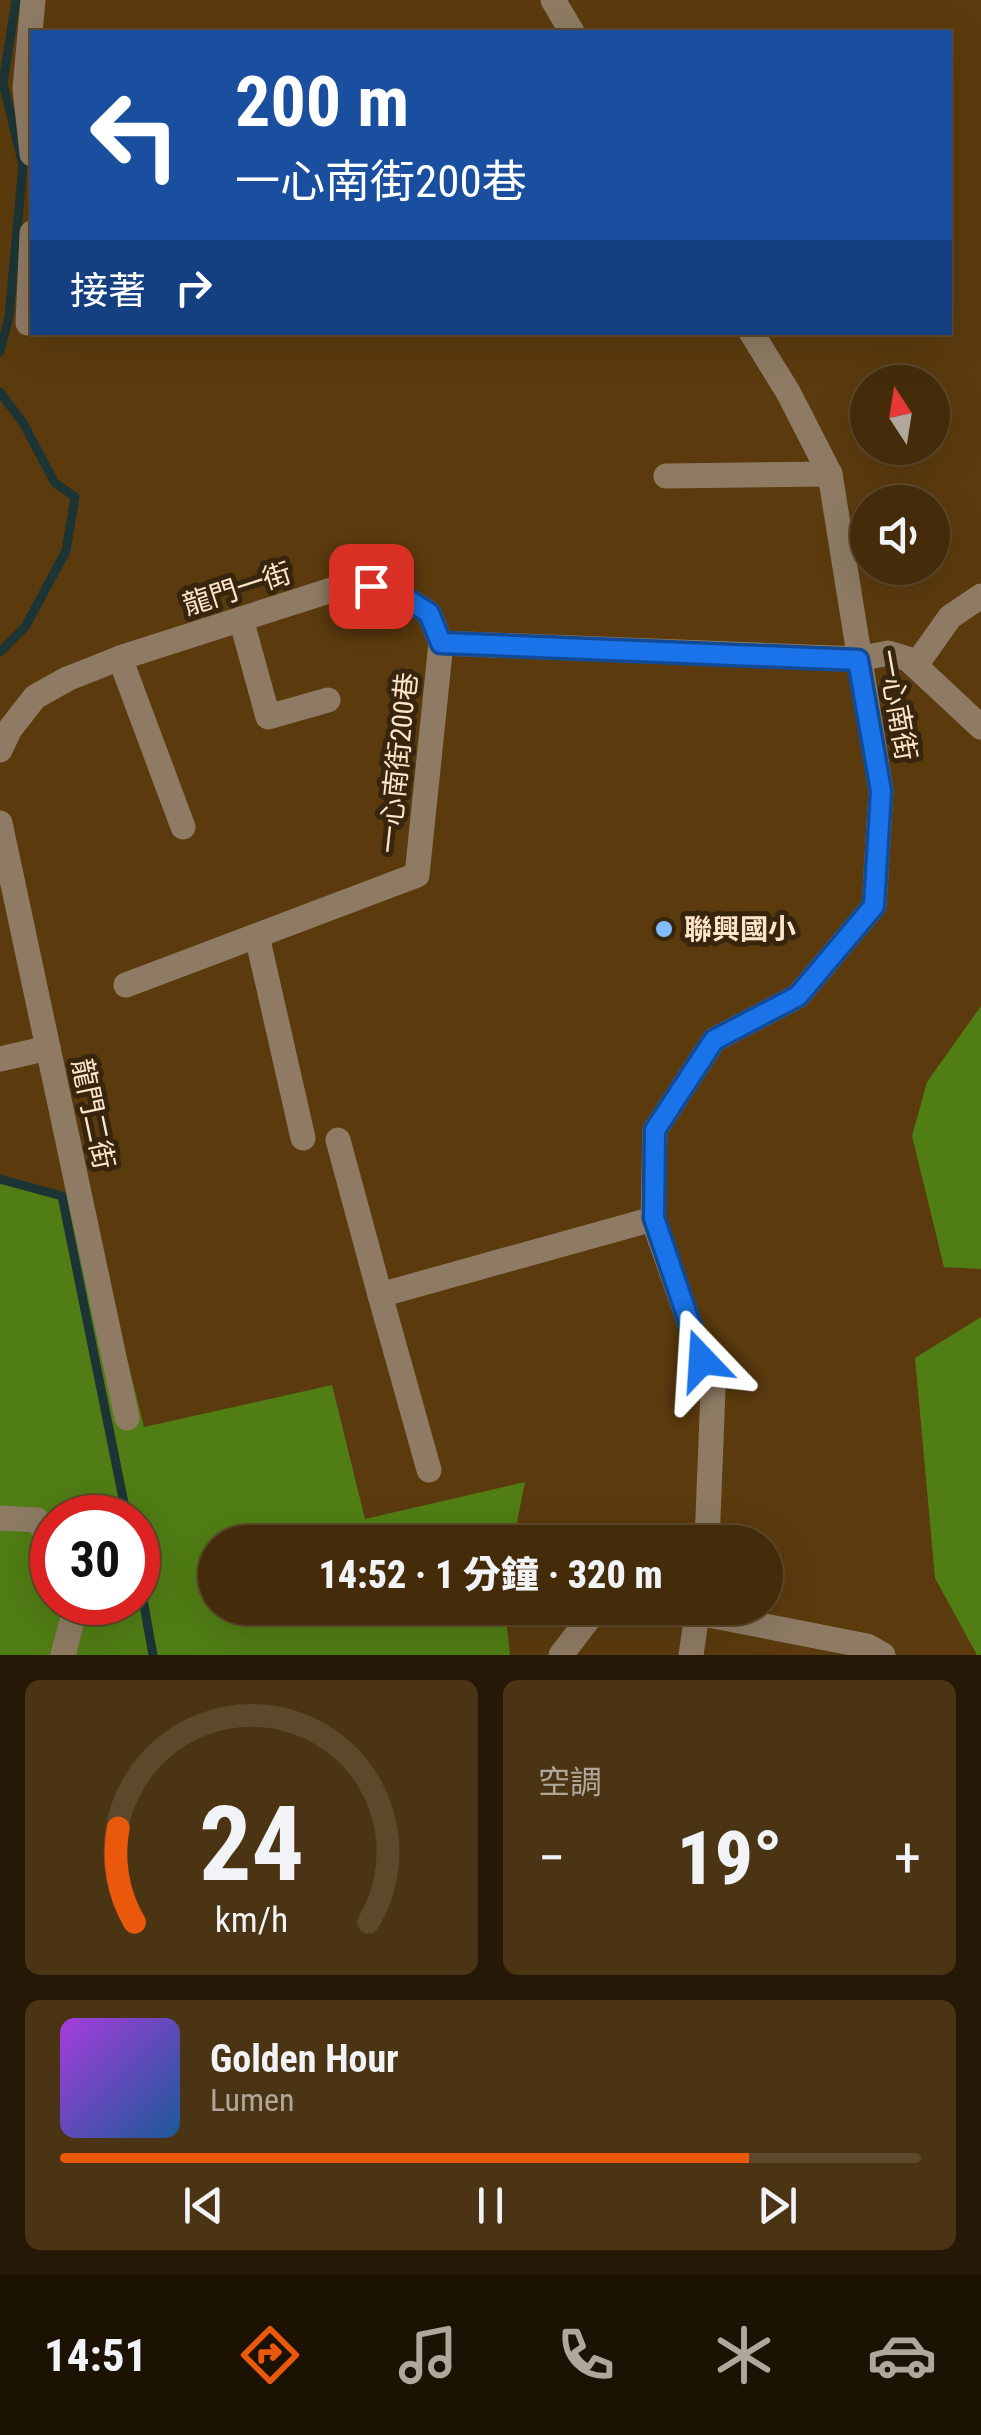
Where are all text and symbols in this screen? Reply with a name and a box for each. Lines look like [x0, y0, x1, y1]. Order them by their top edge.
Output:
text: 200 m [235, 61, 409, 143]
icon: left [70, 70, 200, 200]
text: 一心南街200巷 [235, 155, 527, 208]
icon: right [166, 260, 221, 315]
text: 接著 [70, 269, 146, 313]
north arrow [850, 365, 950, 465]
map controls [850, 365, 950, 585]
button: sound [850, 485, 950, 585]
pin [329, 544, 414, 629]
street label: 龍門一街 [179, 556, 295, 622]
icon: arrive [344, 559, 399, 614]
street label: 一心南街 [871, 647, 923, 763]
street label: 一心南街200巷 [372, 671, 424, 855]
place label: 聯興國小 [684, 913, 796, 946]
marker: 聯興國小 [653, 918, 675, 940]
street label: 龍門二街 [65, 1056, 121, 1172]
position arrow [650, 1308, 754, 1412]
speed limit sign: 30 [30, 1495, 160, 1625]
text: 14:52 · 1 分鐘 · 320 m [318, 1553, 663, 1597]
text: 空調 [538, 1763, 602, 1801]
text: 24 [199, 1784, 304, 1905]
text: 19° [677, 1814, 782, 1902]
text: − [538, 1826, 566, 1890]
text: + [894, 1826, 921, 1890]
text: km/h [215, 1899, 288, 1941]
text: Golden Hour [210, 2037, 399, 2081]
text: Lumen [210, 2081, 295, 2119]
icon: previous [176, 2178, 231, 2233]
icon: pause [463, 2178, 518, 2233]
icon: next [750, 2178, 805, 2233]
icon: directions [235, 2320, 305, 2390]
icon: music [393, 2320, 463, 2390]
icon: phone [551, 2320, 621, 2390]
icon: climate [709, 2320, 779, 2390]
icon: car [867, 2320, 937, 2390]
text: 14:51 [44, 2329, 147, 2382]

